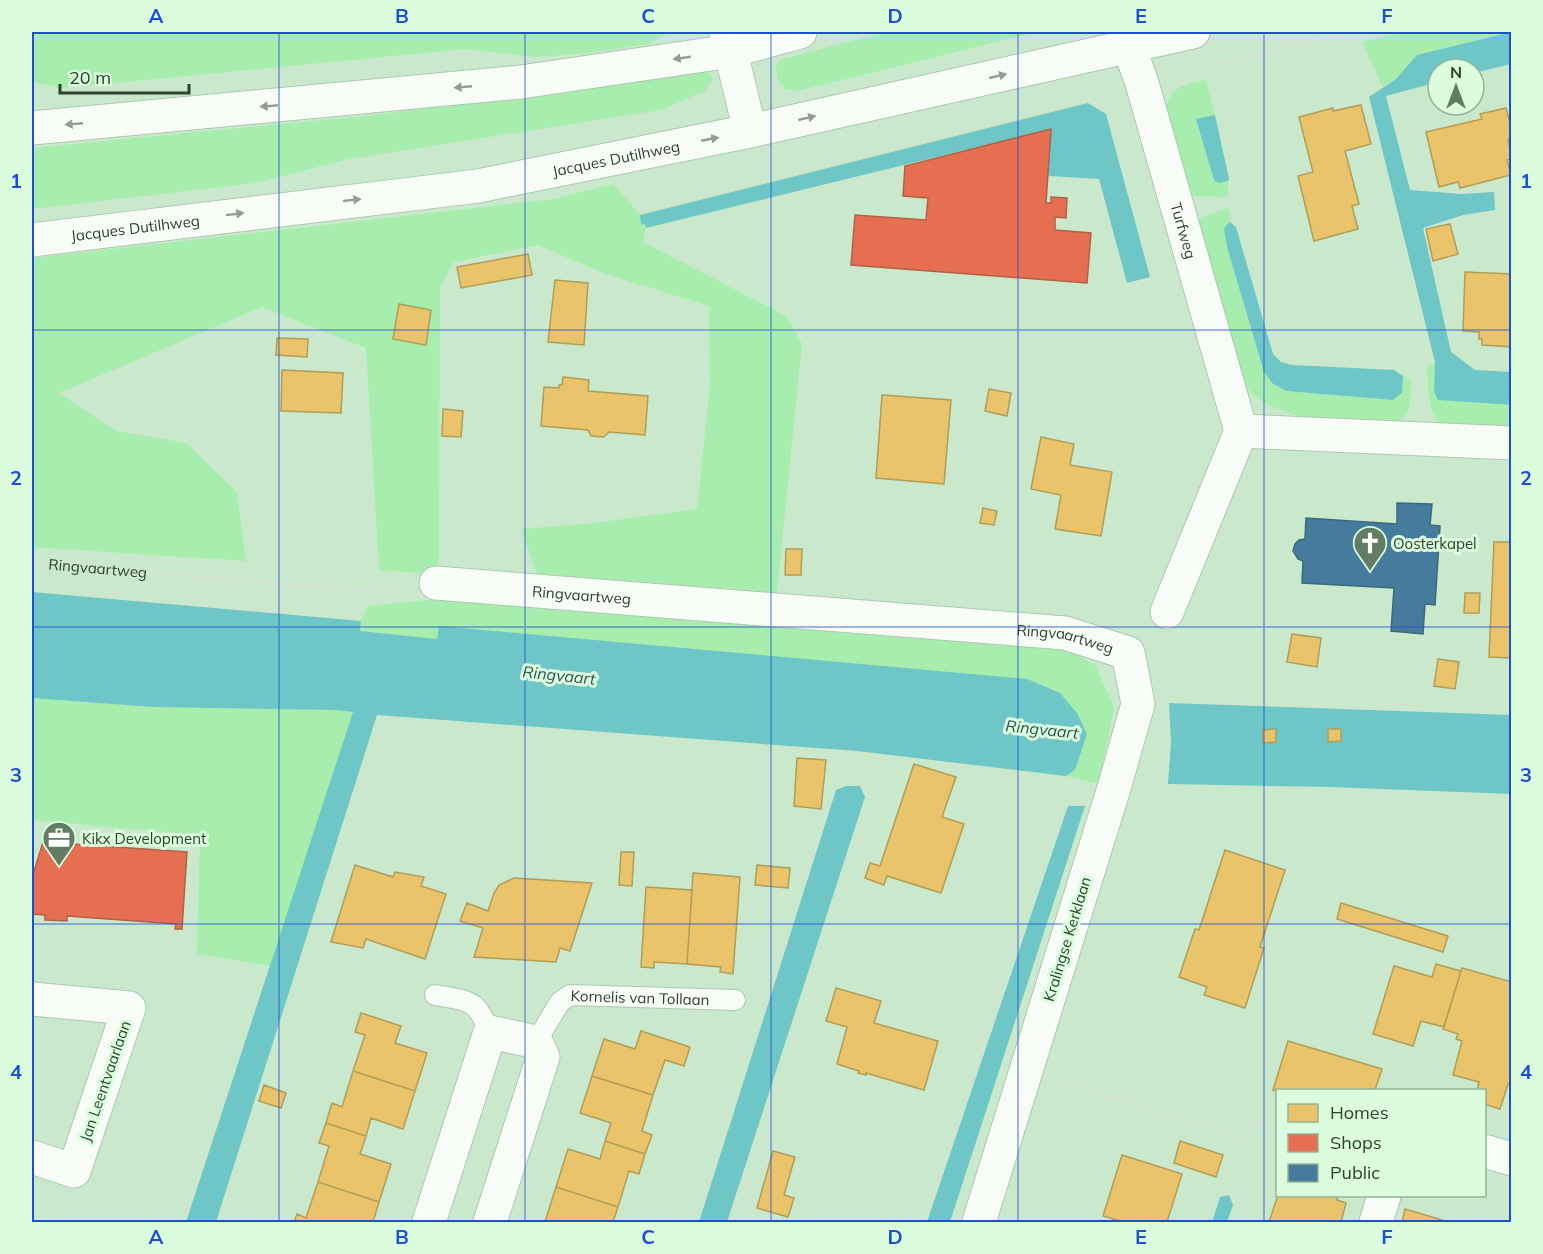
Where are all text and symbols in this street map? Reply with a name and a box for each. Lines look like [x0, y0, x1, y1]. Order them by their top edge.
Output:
text: A [149, 3, 164, 28]
text: B [395, 3, 409, 28]
text: C [641, 3, 655, 28]
text: D [887, 3, 903, 28]
text: E [1135, 3, 1147, 28]
text: F [1381, 3, 1393, 28]
one-way arrow [672, 54, 691, 63]
scale bar [60, 57, 189, 95]
north arrow [1426, 57, 1486, 117]
text: N [1450, 62, 1462, 82]
text: 20 m [69, 66, 111, 89]
one-way arrow [989, 70, 1007, 80]
one-way arrow [453, 82, 472, 92]
one-way arrow [259, 101, 278, 111]
one-way arrow [798, 113, 817, 122]
one-way arrow [65, 119, 84, 129]
one-way arrow [700, 134, 719, 143]
street label: Jacques Dutilhweg [551, 136, 681, 180]
text: 1 [10, 168, 22, 193]
text: 1 [1520, 168, 1532, 193]
one-way arrow [343, 196, 362, 205]
street label: Turfweg [1167, 200, 1201, 261]
street label: Jacques Dutilhweg [70, 210, 201, 245]
one-way arrow [226, 210, 245, 219]
text: 2 [10, 465, 22, 490]
text: 2 [1520, 465, 1532, 490]
church icon: Oosterkapel [1352, 525, 1388, 572]
place label: Oosterkapel [1393, 534, 1477, 553]
street label: Ringvaartweg [48, 554, 148, 581]
street label: Ringvaartweg [531, 581, 632, 608]
street label: Ringvaartweg [1016, 620, 1116, 657]
water label: Ringvaart [522, 661, 597, 689]
water label: Ringvaart [1005, 715, 1080, 743]
text: 3 [10, 762, 22, 787]
text: 3 [1520, 762, 1532, 787]
office icon: Kikx Development [41, 820, 77, 867]
place label: Kikx Development [82, 829, 206, 848]
street label: Kralingse Kerklaan [1039, 874, 1095, 1004]
street label: Kornelis van Tollaan [570, 986, 710, 1009]
street label: Jan Leentvaarlaan [75, 1018, 135, 1144]
text: 4 [10, 1059, 22, 1084]
text: 4 [1520, 1059, 1532, 1084]
legend [1276, 1089, 1486, 1197]
text: Homes [1330, 1101, 1389, 1124]
text: Shops [1330, 1131, 1382, 1154]
text: Public [1330, 1161, 1380, 1184]
text: A [149, 1224, 164, 1249]
text: B [395, 1224, 409, 1249]
text: C [641, 1224, 655, 1249]
text: D [887, 1224, 903, 1249]
text: E [1135, 1224, 1147, 1249]
text: F [1381, 1224, 1393, 1249]

